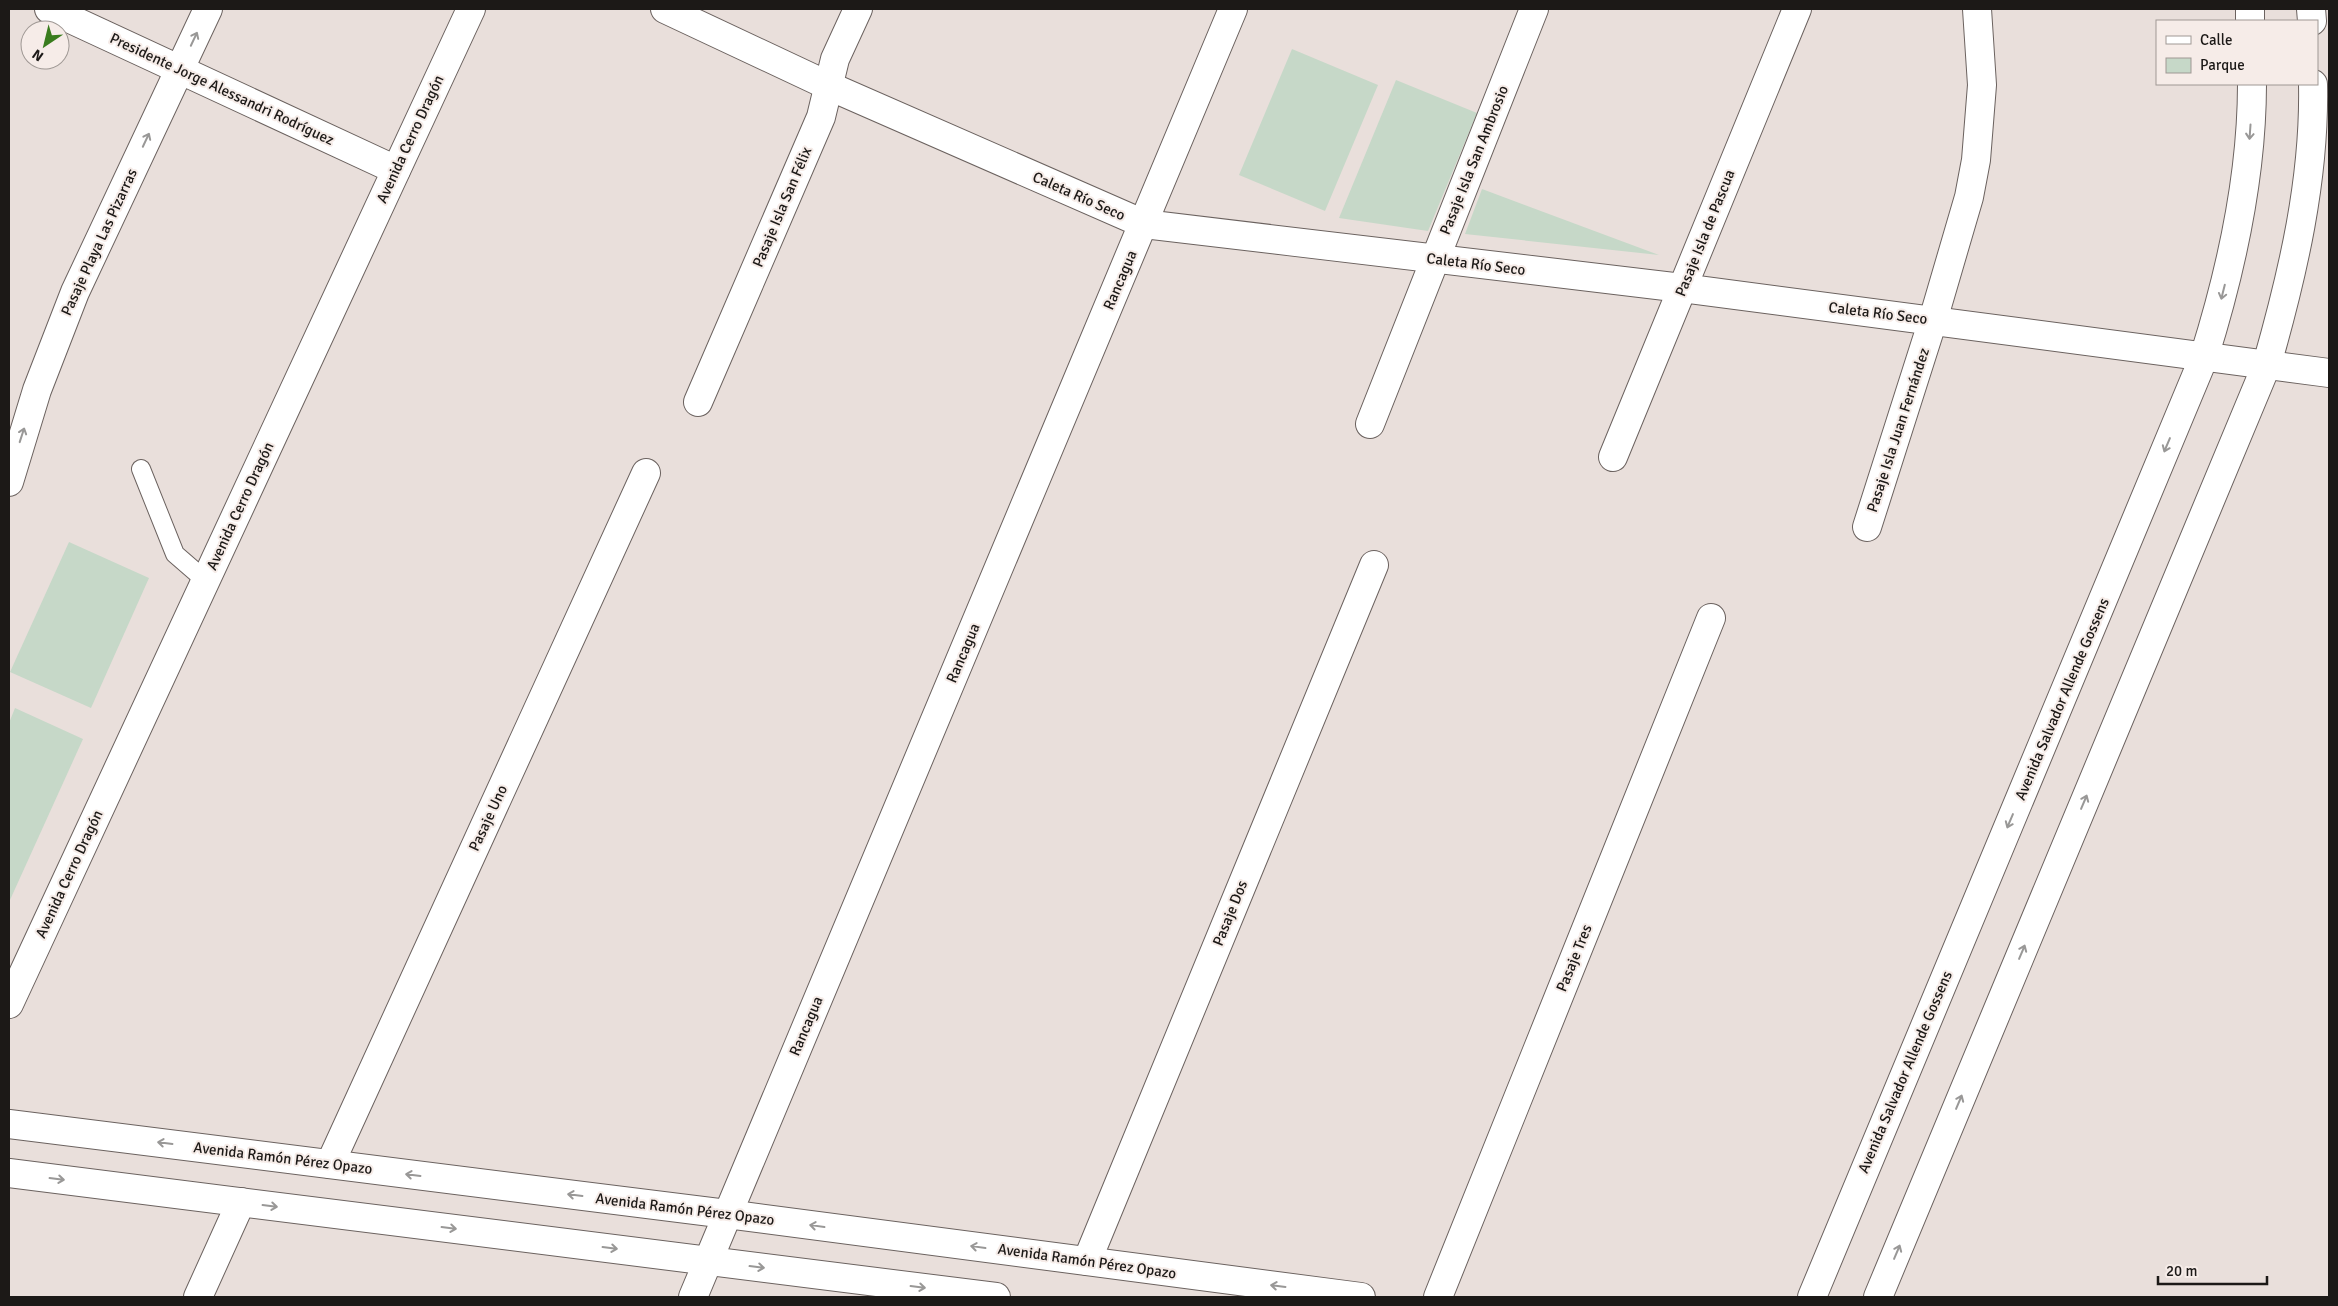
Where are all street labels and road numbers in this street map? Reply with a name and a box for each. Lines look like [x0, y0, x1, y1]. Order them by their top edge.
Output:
street label: Presidente Jorge Alessandri Rodríguez [107, 29, 337, 149]
street label: Avenida Cerro Dragón [372, 72, 448, 206]
street label: Pasaje Isla San Ambrosio [1436, 83, 1512, 237]
street label: Pasaje Isla San Félix [749, 144, 815, 270]
street label: Pasaje Playa Las Pizarras [57, 165, 141, 318]
street label: Pasaje Isla de Pascua [1671, 167, 1739, 299]
street label: Caleta Río Seco [1030, 168, 1128, 224]
street label: Rancagua [1099, 247, 1141, 313]
street label: Caleta Río Seco [1426, 249, 1527, 279]
street label: Caleta Río Seco [1828, 298, 1929, 328]
street label: Pasaje Isla Juan Fernández [1863, 345, 1933, 514]
street label: Avenida Cerro Dragón [202, 439, 278, 573]
street label: Avenida Salvador Allende Gossens [2011, 595, 2113, 803]
street label: Rancagua [942, 620, 984, 686]
street label: Pasaje Uno [465, 782, 511, 854]
street label: Avenida Cerro Dragón [31, 807, 107, 941]
street label: Pasaje Dos [1209, 877, 1251, 948]
street label: Pasaje Tres [1552, 921, 1596, 994]
street label: Avenida Salvador Allende Gossens [1854, 968, 1956, 1176]
street label: Rancagua [785, 993, 827, 1059]
street label: Avenida Ramón Pérez Opazo [193, 1138, 374, 1178]
street label: Avenida Ramón Pérez Opazo [595, 1189, 776, 1229]
street label: Avenida Ramón Pérez Opazo [997, 1240, 1178, 1282]

